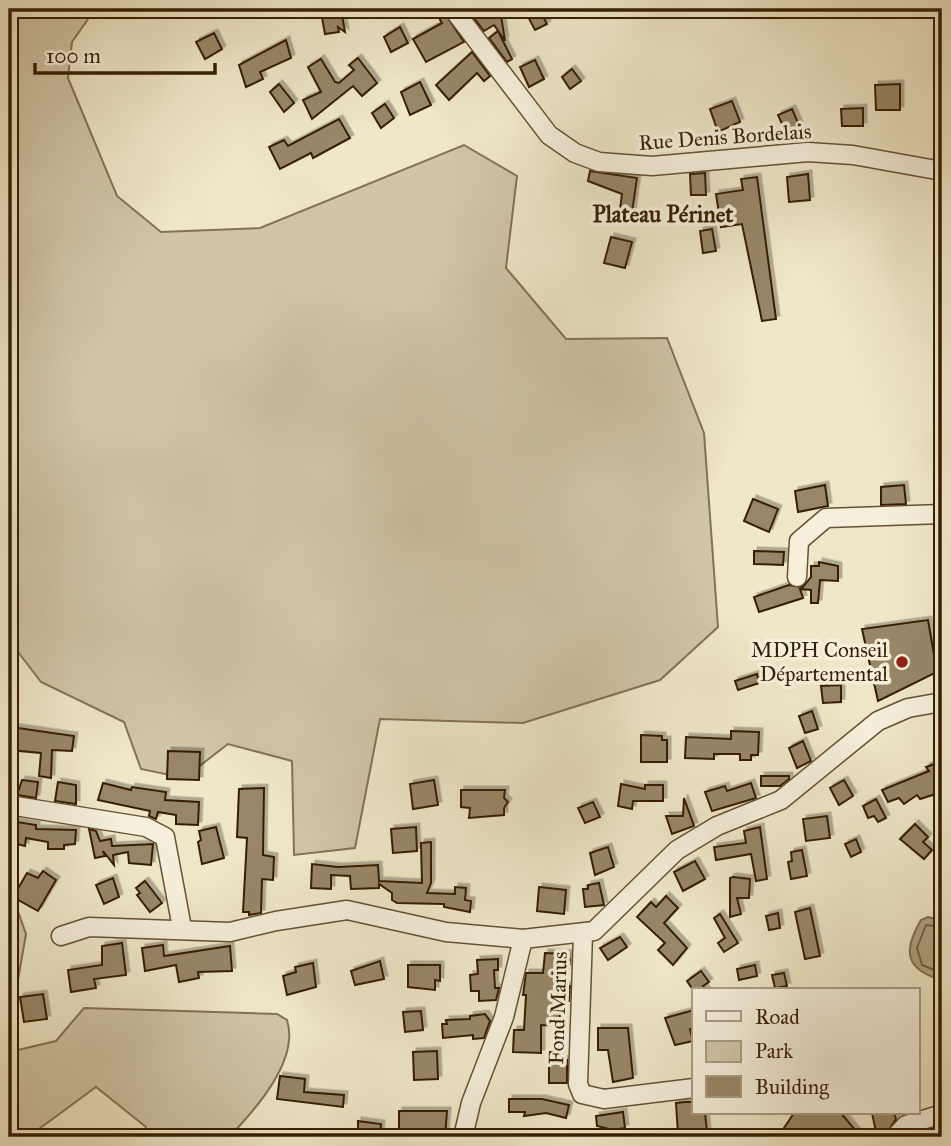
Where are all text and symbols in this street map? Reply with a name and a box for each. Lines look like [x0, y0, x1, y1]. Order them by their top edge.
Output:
scale bar [35, 32, 215, 76]
text: 100 m [46, 43, 101, 69]
street label: Rue Denis Bordelais [638, 118, 812, 156]
district label: Plateau Périnet [592, 200, 734, 228]
place label: MDPH Conseil Départemental [751, 637, 888, 687]
marker: MDPH Conseil Départemental [894, 654, 910, 670]
street label: Fond Marius [543, 951, 573, 1065]
legend [692, 988, 920, 1114]
text: Road [755, 1004, 800, 1030]
text: Park [755, 1038, 793, 1064]
text: Building [755, 1074, 829, 1100]

